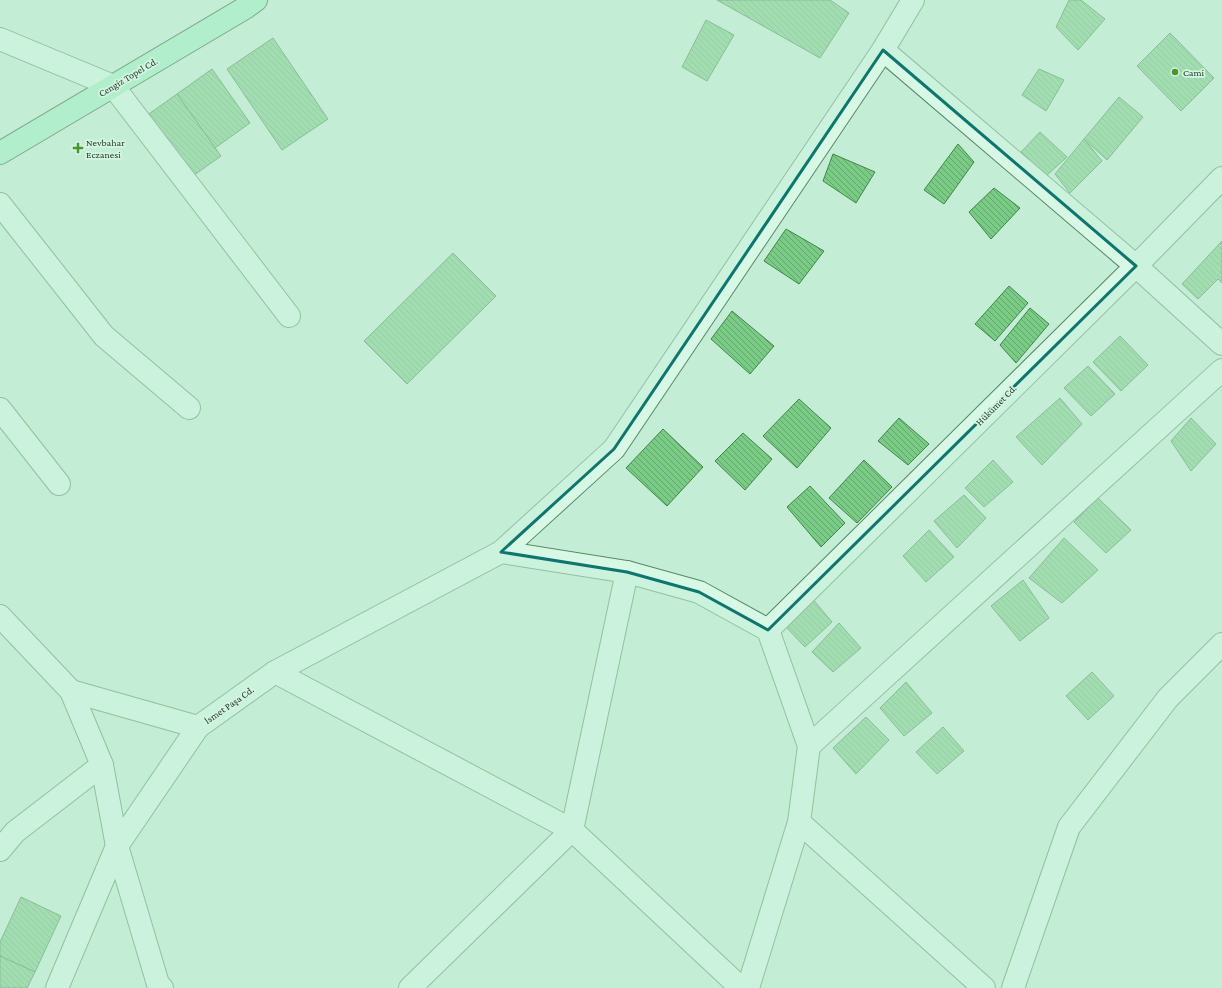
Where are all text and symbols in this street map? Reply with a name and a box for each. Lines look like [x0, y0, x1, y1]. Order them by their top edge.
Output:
street label: Cengiz Topel Cd. [97, 55, 159, 99]
marker: Cami [1170, 67, 1180, 77]
place label: Cami [1183, 67, 1205, 78]
place label: Nevbahar Eczanesi [86, 137, 125, 160]
marker: Nevbahar Eczanesi [73, 143, 83, 153]
street label: Hükümet Cd. [973, 382, 1019, 428]
street label: İsmet Paşa Cd. [202, 684, 256, 726]

